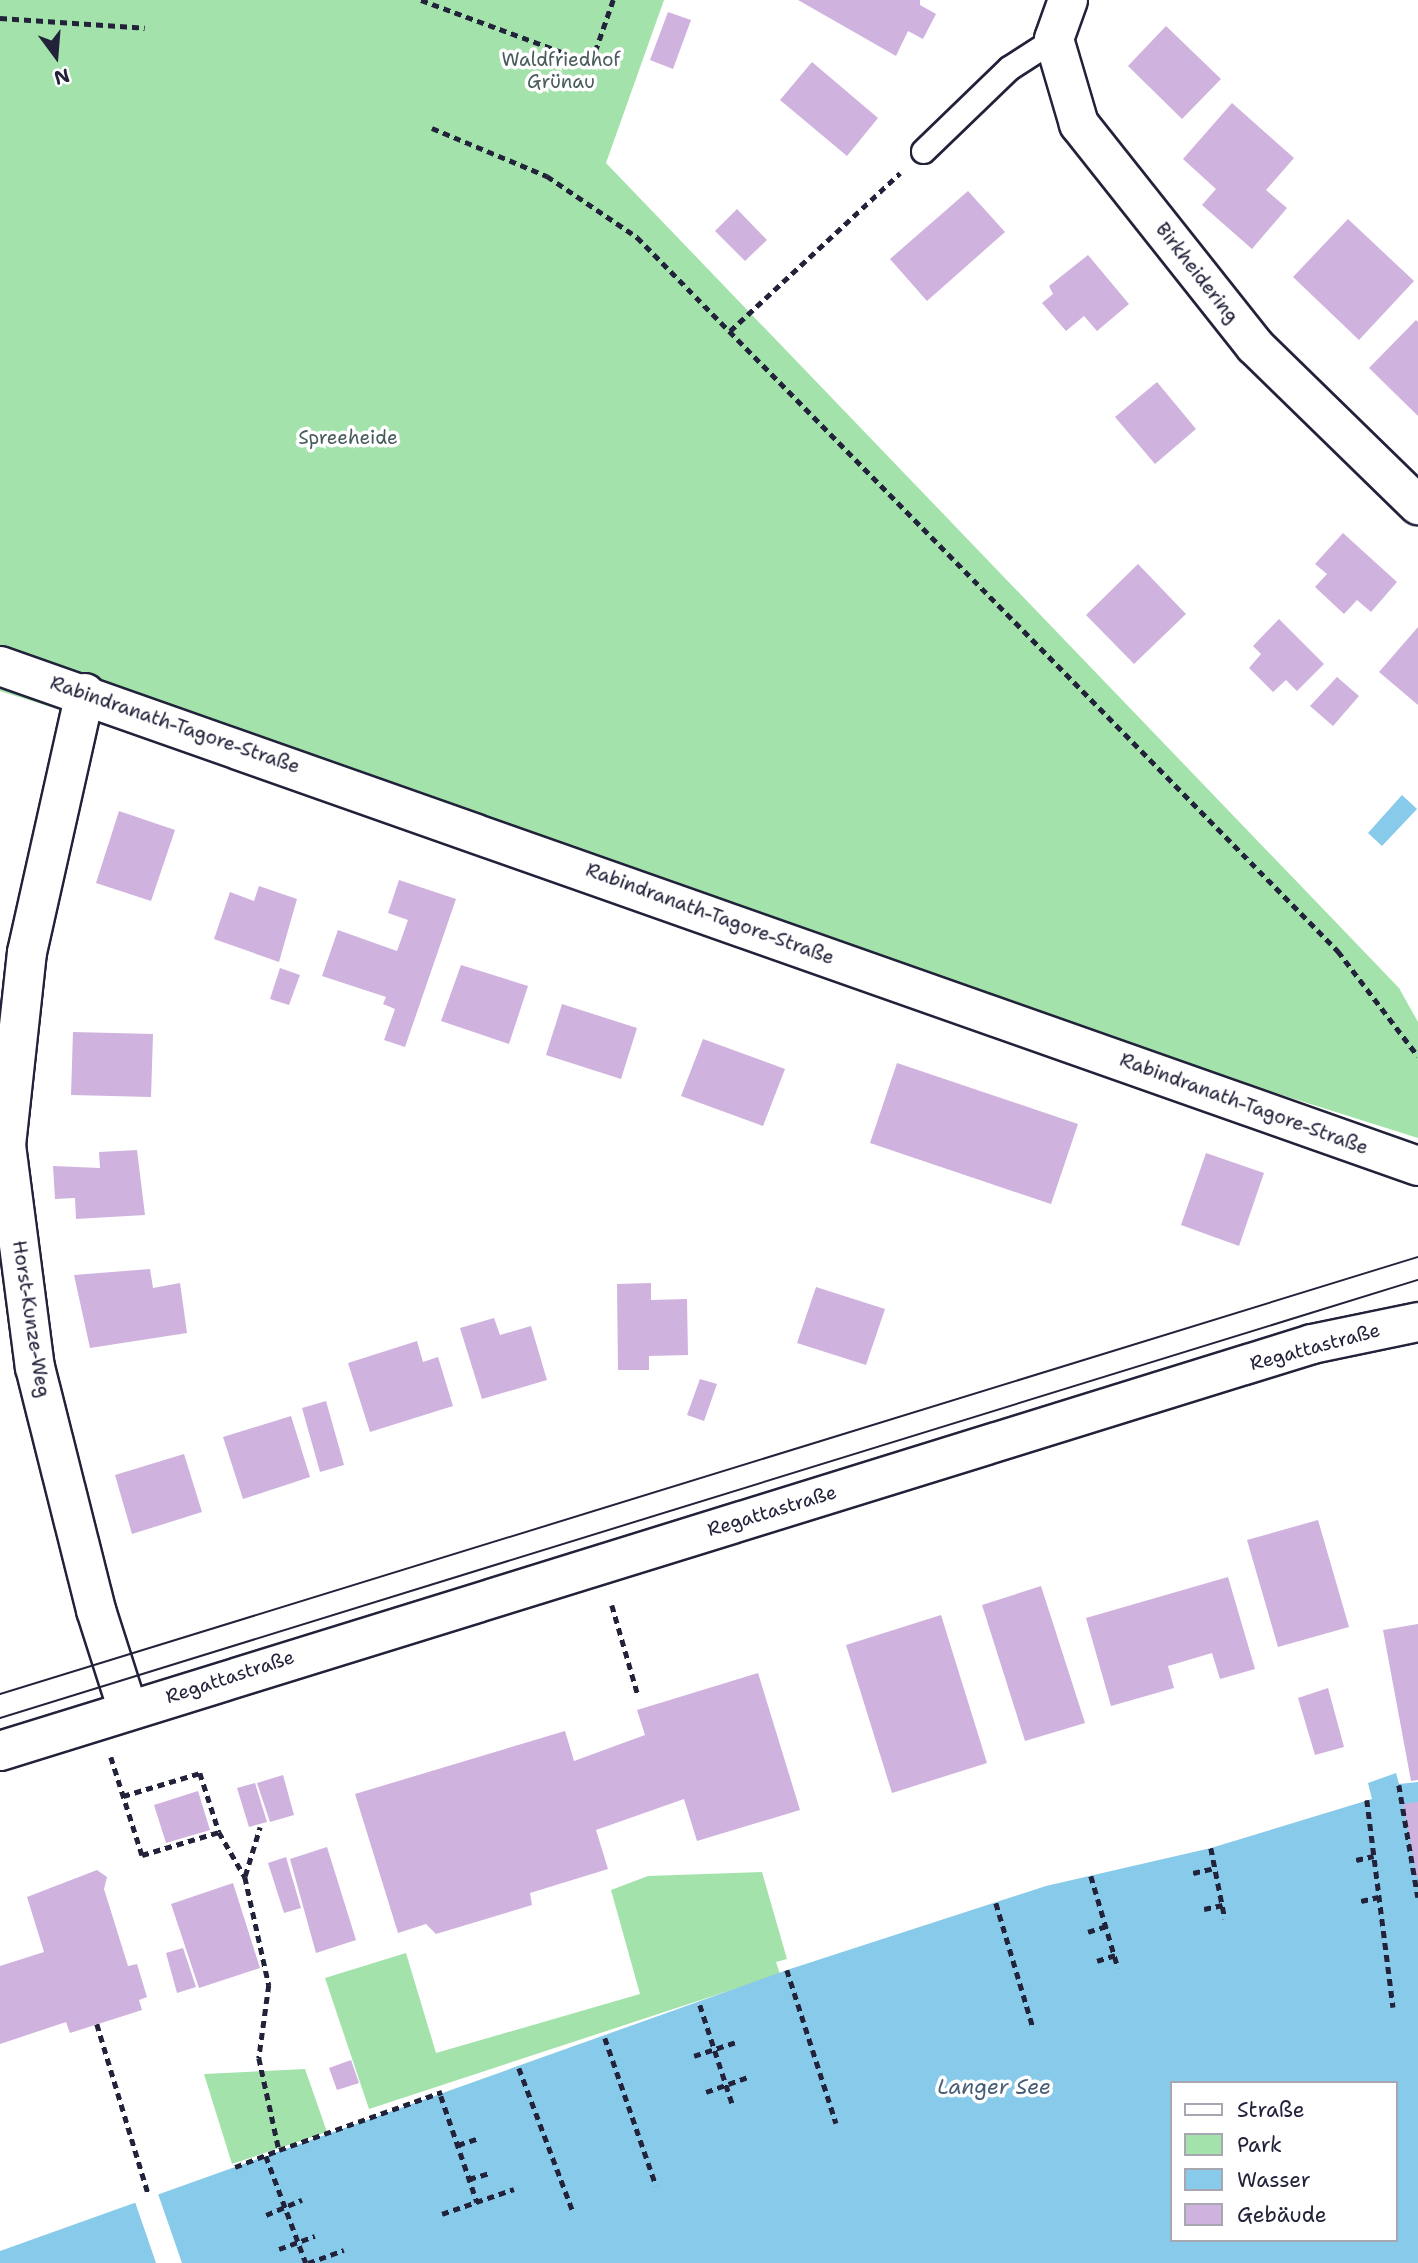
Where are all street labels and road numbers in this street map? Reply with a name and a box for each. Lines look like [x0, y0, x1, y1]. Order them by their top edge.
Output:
street label: Birkheidering [1151, 218, 1243, 328]
street label: Rabindranath-Tagore-Straße [47, 671, 303, 779]
street label: Rabindranath-Tagore-Straße [583, 858, 837, 970]
street label: Rabindranath-Tagore-Straße [1117, 1048, 1371, 1160]
street label: Horst-Kunze-Weg [7, 1239, 55, 1399]
street label: Regattastraße [1247, 1319, 1383, 1375]
street label: Regattastraße [705, 1481, 839, 1541]
street label: Regattastraße [163, 1645, 297, 1709]

